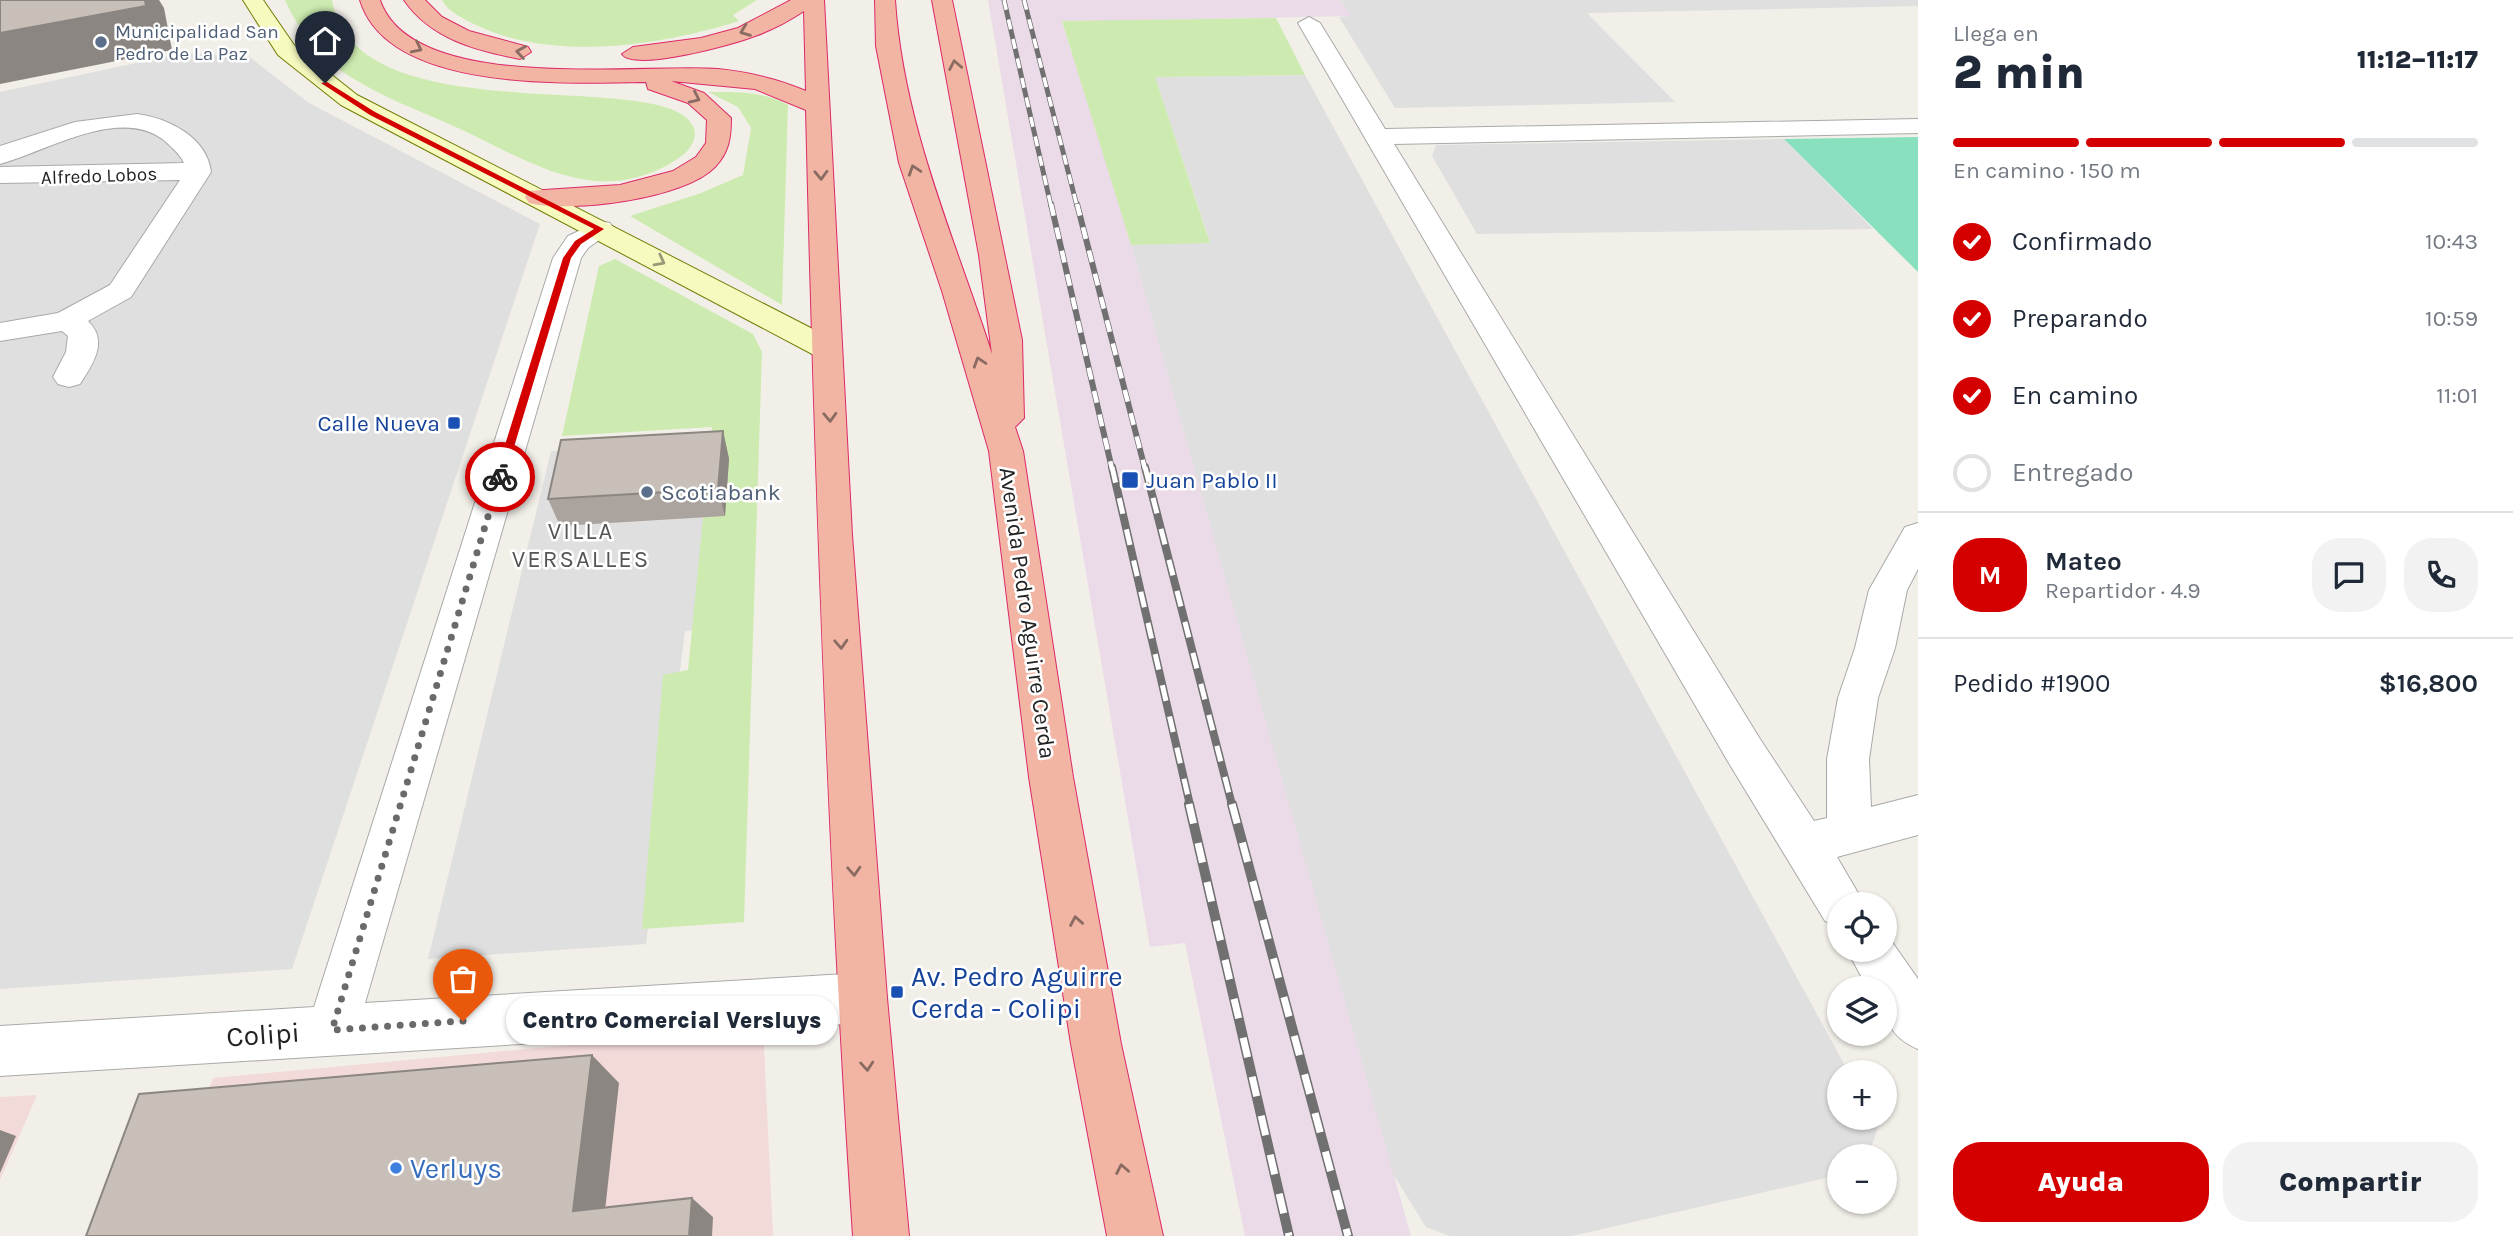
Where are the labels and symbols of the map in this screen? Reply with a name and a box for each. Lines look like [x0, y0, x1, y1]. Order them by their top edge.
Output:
pin [295, 11, 355, 83]
place label: Municipalidad San Pedro de La Paz [115, 21, 279, 65]
one-way arrow [740, 23, 752, 37]
marker: Municipalidad San Pedro de La Paz [93, 34, 109, 50]
one-way arrow [410, 40, 422, 54]
one-way arrow [515, 45, 527, 60]
one-way arrow [949, 59, 964, 71]
one-way arrow [688, 90, 700, 104]
street label: Alfredo Lobos [40, 163, 158, 189]
one-way arrow [908, 164, 923, 176]
one-way arrow [814, 170, 829, 181]
one-way arrow [653, 252, 665, 266]
one-way arrow [973, 357, 987, 369]
place label: Calle Nueva [317, 410, 440, 437]
one-way arrow [822, 412, 837, 423]
marker: Calle Nueva [446, 415, 462, 431]
courier [465, 442, 535, 512]
street label: Avenida Pedro Aguirre Cerda [994, 465, 1061, 761]
place label: Juan Pablo II [1146, 467, 1278, 494]
marker: Juan Pablo II [1120, 470, 1140, 490]
place label: Scotiabank [661, 479, 781, 506]
marker: Scotiabank [639, 484, 655, 500]
district label: VILLA VERSALLES [512, 517, 650, 573]
one-way arrow [833, 639, 848, 650]
one-way arrow [847, 866, 862, 877]
one-way arrow [1069, 915, 1084, 927]
pin [433, 949, 493, 1021]
place label: Av. Pedro Aguirre Cerda - Colipi [911, 960, 1123, 1025]
marker: Av. Pedro Aguirre Cerda - Colipi [889, 984, 905, 1000]
callout: Centro Comercial Versluys [505, 996, 838, 1046]
street label: Colipi [225, 1015, 301, 1054]
one-way arrow [859, 1061, 874, 1072]
place label: Verluys [410, 1152, 502, 1185]
marker: Verluys [388, 1160, 404, 1176]
one-way arrow [1115, 1163, 1130, 1175]

